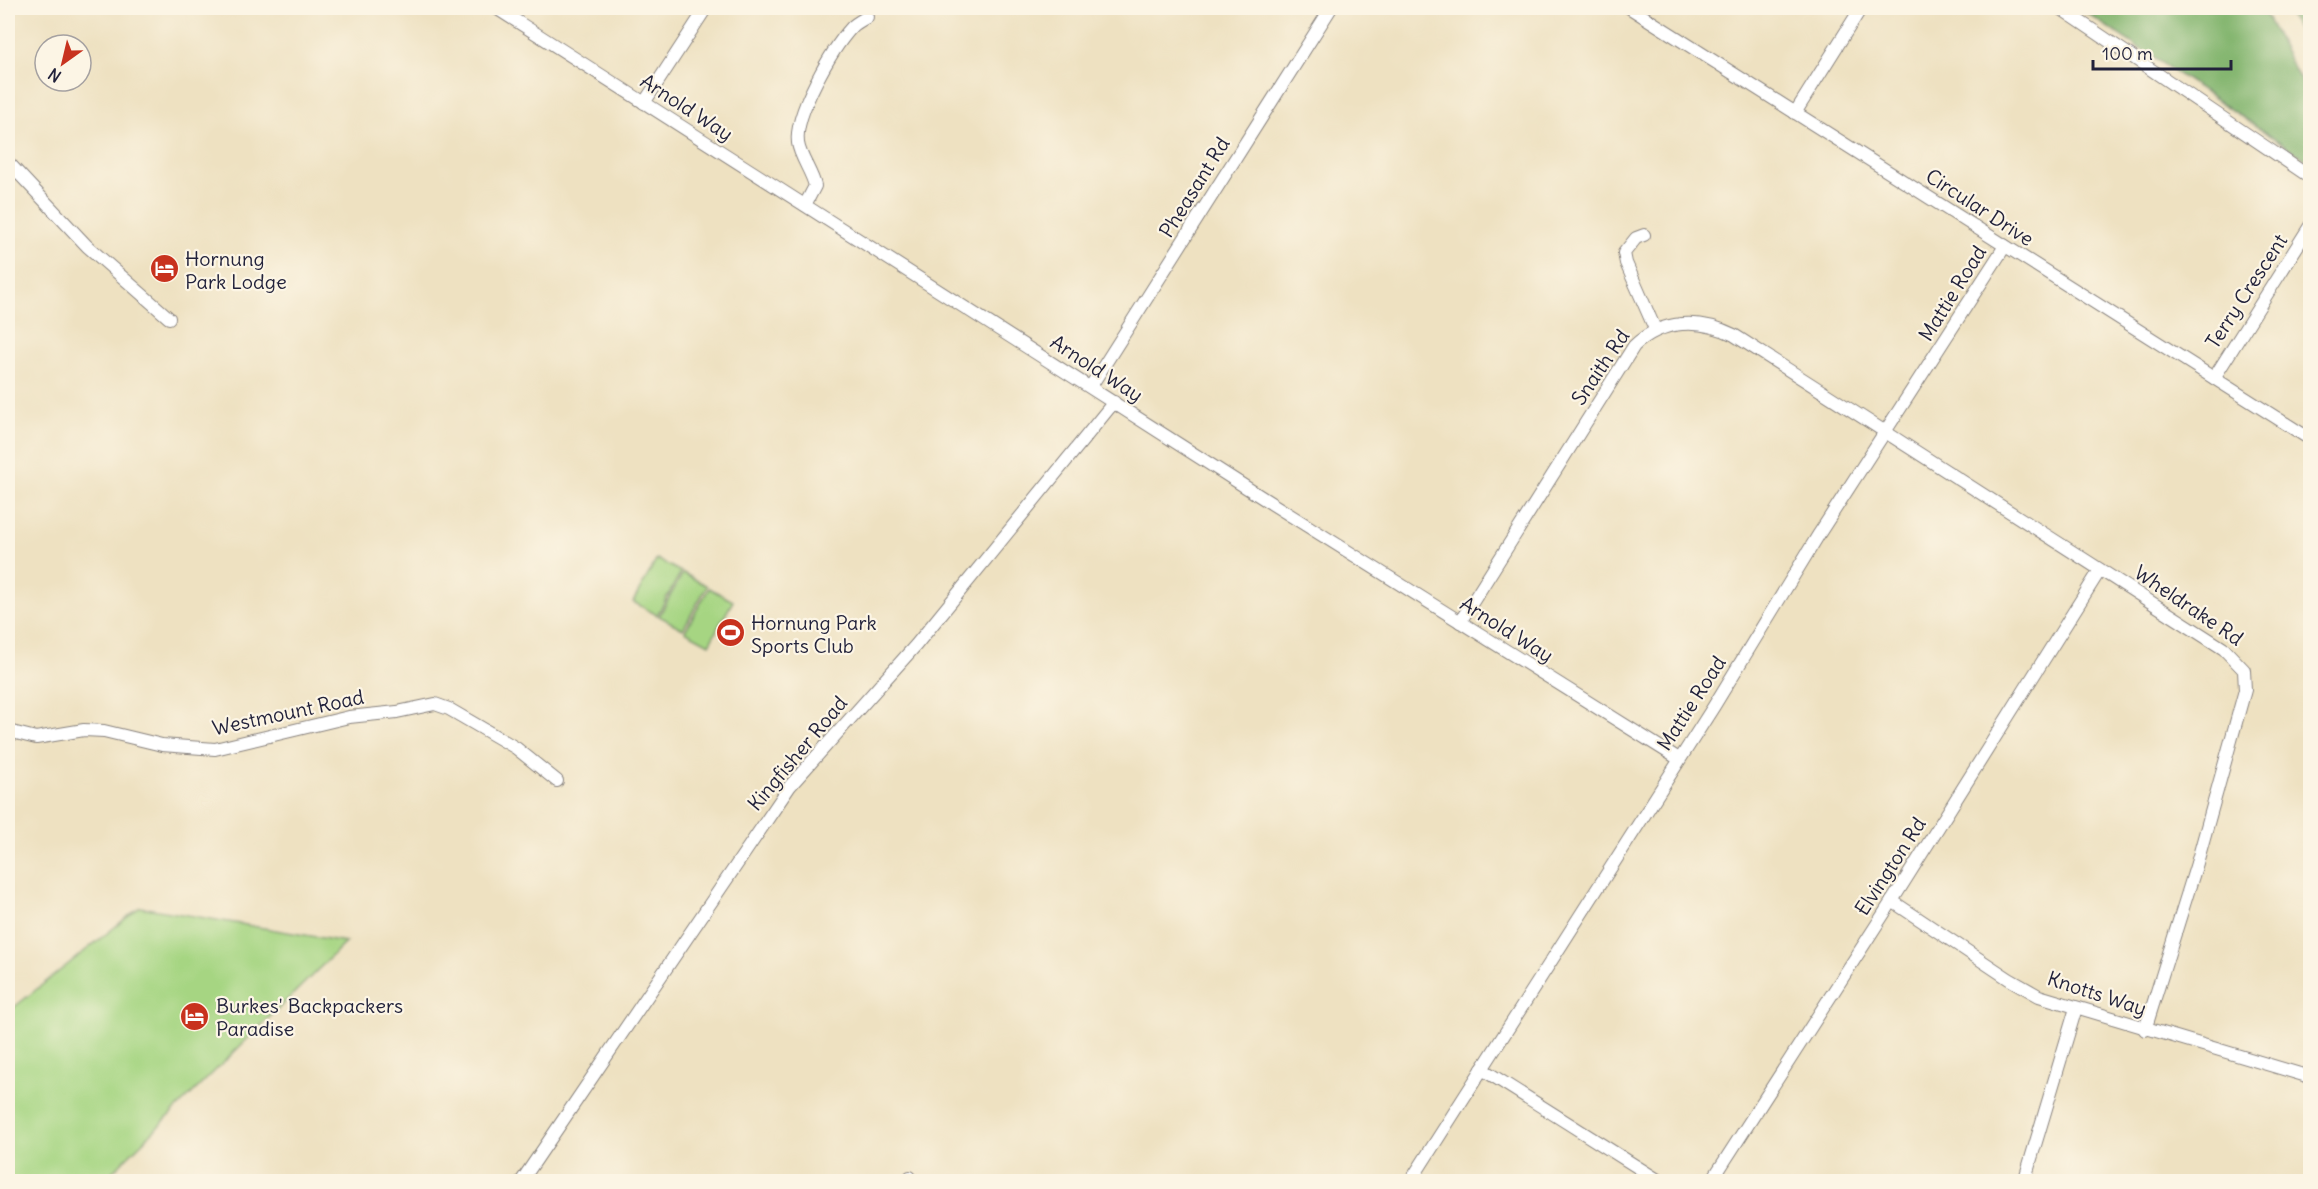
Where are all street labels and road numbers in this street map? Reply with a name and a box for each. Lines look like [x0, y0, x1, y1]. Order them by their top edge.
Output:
street label: Arnold Way [636, 68, 738, 146]
street label: Pheasant Rd [1153, 132, 1235, 242]
street label: Circular Drive [1921, 163, 2039, 251]
street label: Terry Crescent [2200, 229, 2292, 353]
street label: Mattie Road [1913, 240, 1991, 345]
street label: Snaith Rd [1566, 324, 1635, 410]
street label: Arnold Way [1046, 329, 1148, 407]
street label: Wheldrake Rd [2130, 559, 2248, 651]
street label: Arnold Way [1456, 591, 1558, 667]
street label: Mattie Road [1651, 651, 1731, 755]
street label: Westmount Road [210, 684, 366, 740]
street label: Kingfisher Road [742, 690, 852, 815]
street label: Elvington Rd [1849, 812, 1931, 920]
street label: Knotts Way [2044, 965, 2150, 1021]

